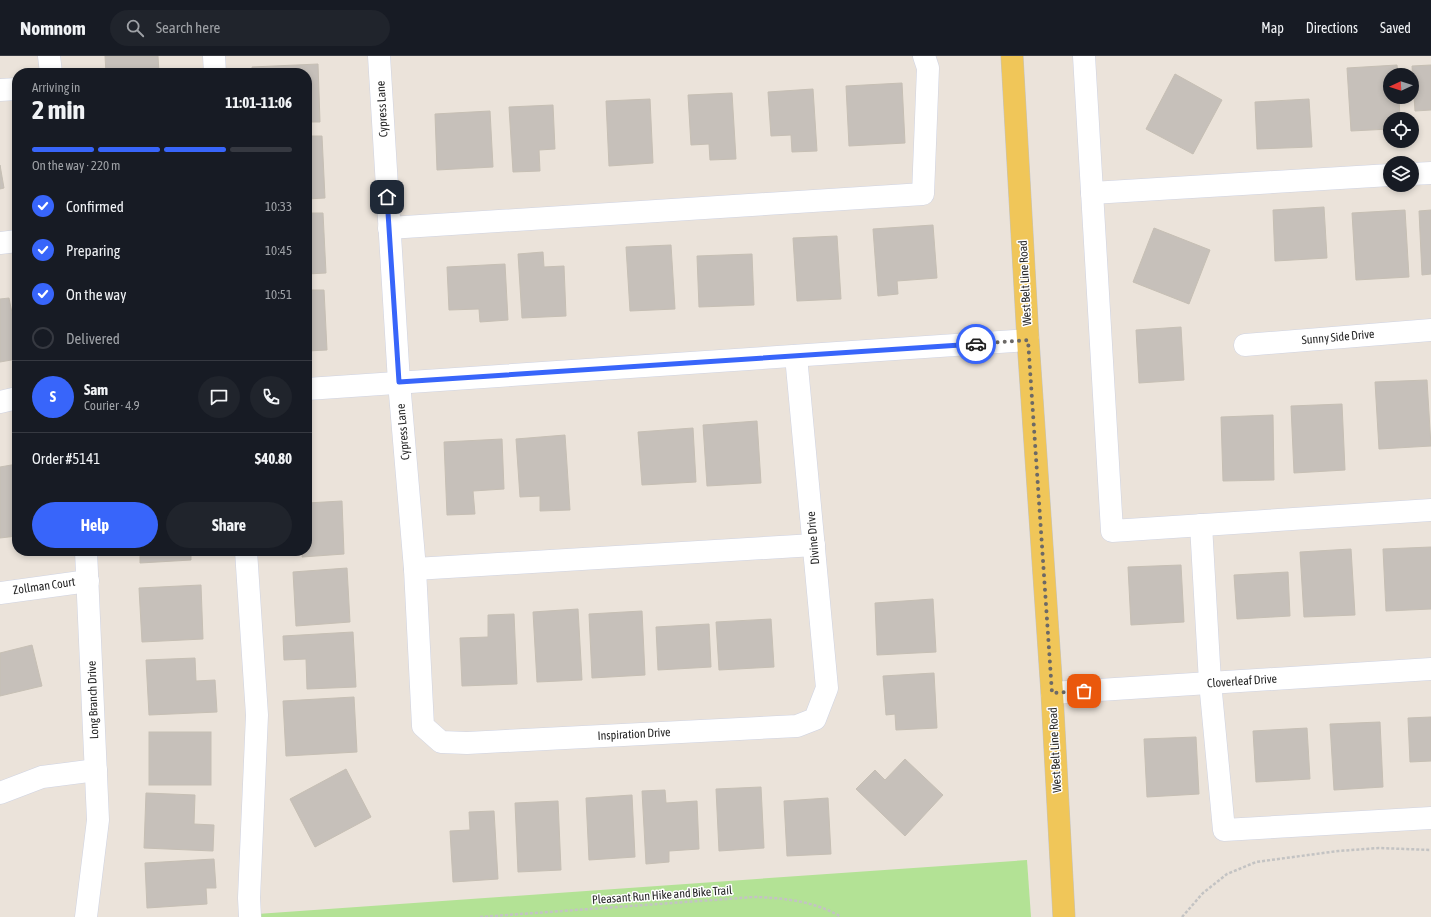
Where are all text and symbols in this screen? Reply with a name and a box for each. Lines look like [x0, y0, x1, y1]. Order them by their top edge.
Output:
search box [110, 10, 390, 46]
text: Nomnom [20, 17, 86, 39]
icon: search [124, 17, 146, 39]
text: Search here [156, 19, 220, 36]
text: Map [1261, 20, 1284, 36]
text: Directions [1306, 20, 1358, 36]
text: Saved [1380, 20, 1411, 36]
north arrow [1383, 68, 1419, 104]
map controls [1383, 68, 1419, 192]
text: Arriving in [32, 80, 80, 95]
street label: Cypress Lane [374, 80, 390, 138]
text: 11:01–11:06 [225, 94, 292, 111]
text: 2 min [32, 95, 85, 125]
button: locate [1383, 112, 1419, 148]
button: layers [1383, 156, 1419, 192]
text: On the way · 220 m [32, 158, 120, 173]
pin [370, 180, 404, 214]
icon: home [376, 186, 398, 208]
icon: check [32, 195, 54, 217]
text: Confirmed [66, 198, 124, 215]
text: 10:33 [265, 199, 292, 214]
icon: check [32, 239, 54, 261]
street label: West Belt Line Road [1016, 240, 1034, 326]
text: Preparing [66, 242, 120, 259]
text: 10:45 [265, 243, 292, 258]
icon: check [32, 283, 54, 305]
text: On the way [66, 286, 127, 303]
text: 10:51 [265, 287, 292, 302]
courier [956, 324, 996, 364]
street label: Sunny Side Drive [1301, 327, 1375, 347]
text: Delivered [66, 330, 120, 347]
icon: car [965, 333, 987, 355]
button: chat [198, 376, 240, 418]
button: phone [250, 376, 292, 418]
text: Sam [84, 381, 108, 398]
text: S [50, 388, 56, 405]
text: Courier · 4.9 [84, 398, 140, 413]
street label: Cypress Lane [394, 403, 412, 461]
text: Order #5141 [32, 450, 100, 467]
text: $40.80 [255, 450, 292, 467]
button: Help [32, 502, 158, 548]
button: Share [166, 502, 292, 548]
street label: Divine Drive [804, 511, 822, 565]
street label: Zollman Court [12, 575, 77, 597]
street label: Long Branch Drive [85, 661, 101, 739]
street label: Cloverleaf Drive [1207, 672, 1277, 690]
pin [1067, 674, 1101, 708]
icon: bag [1073, 680, 1095, 702]
street label: West Belt Line Road [1046, 707, 1064, 793]
street label: Inspiration Drive [597, 725, 671, 743]
street label: Pleasant Run Hike and Bike Trail [591, 883, 733, 907]

